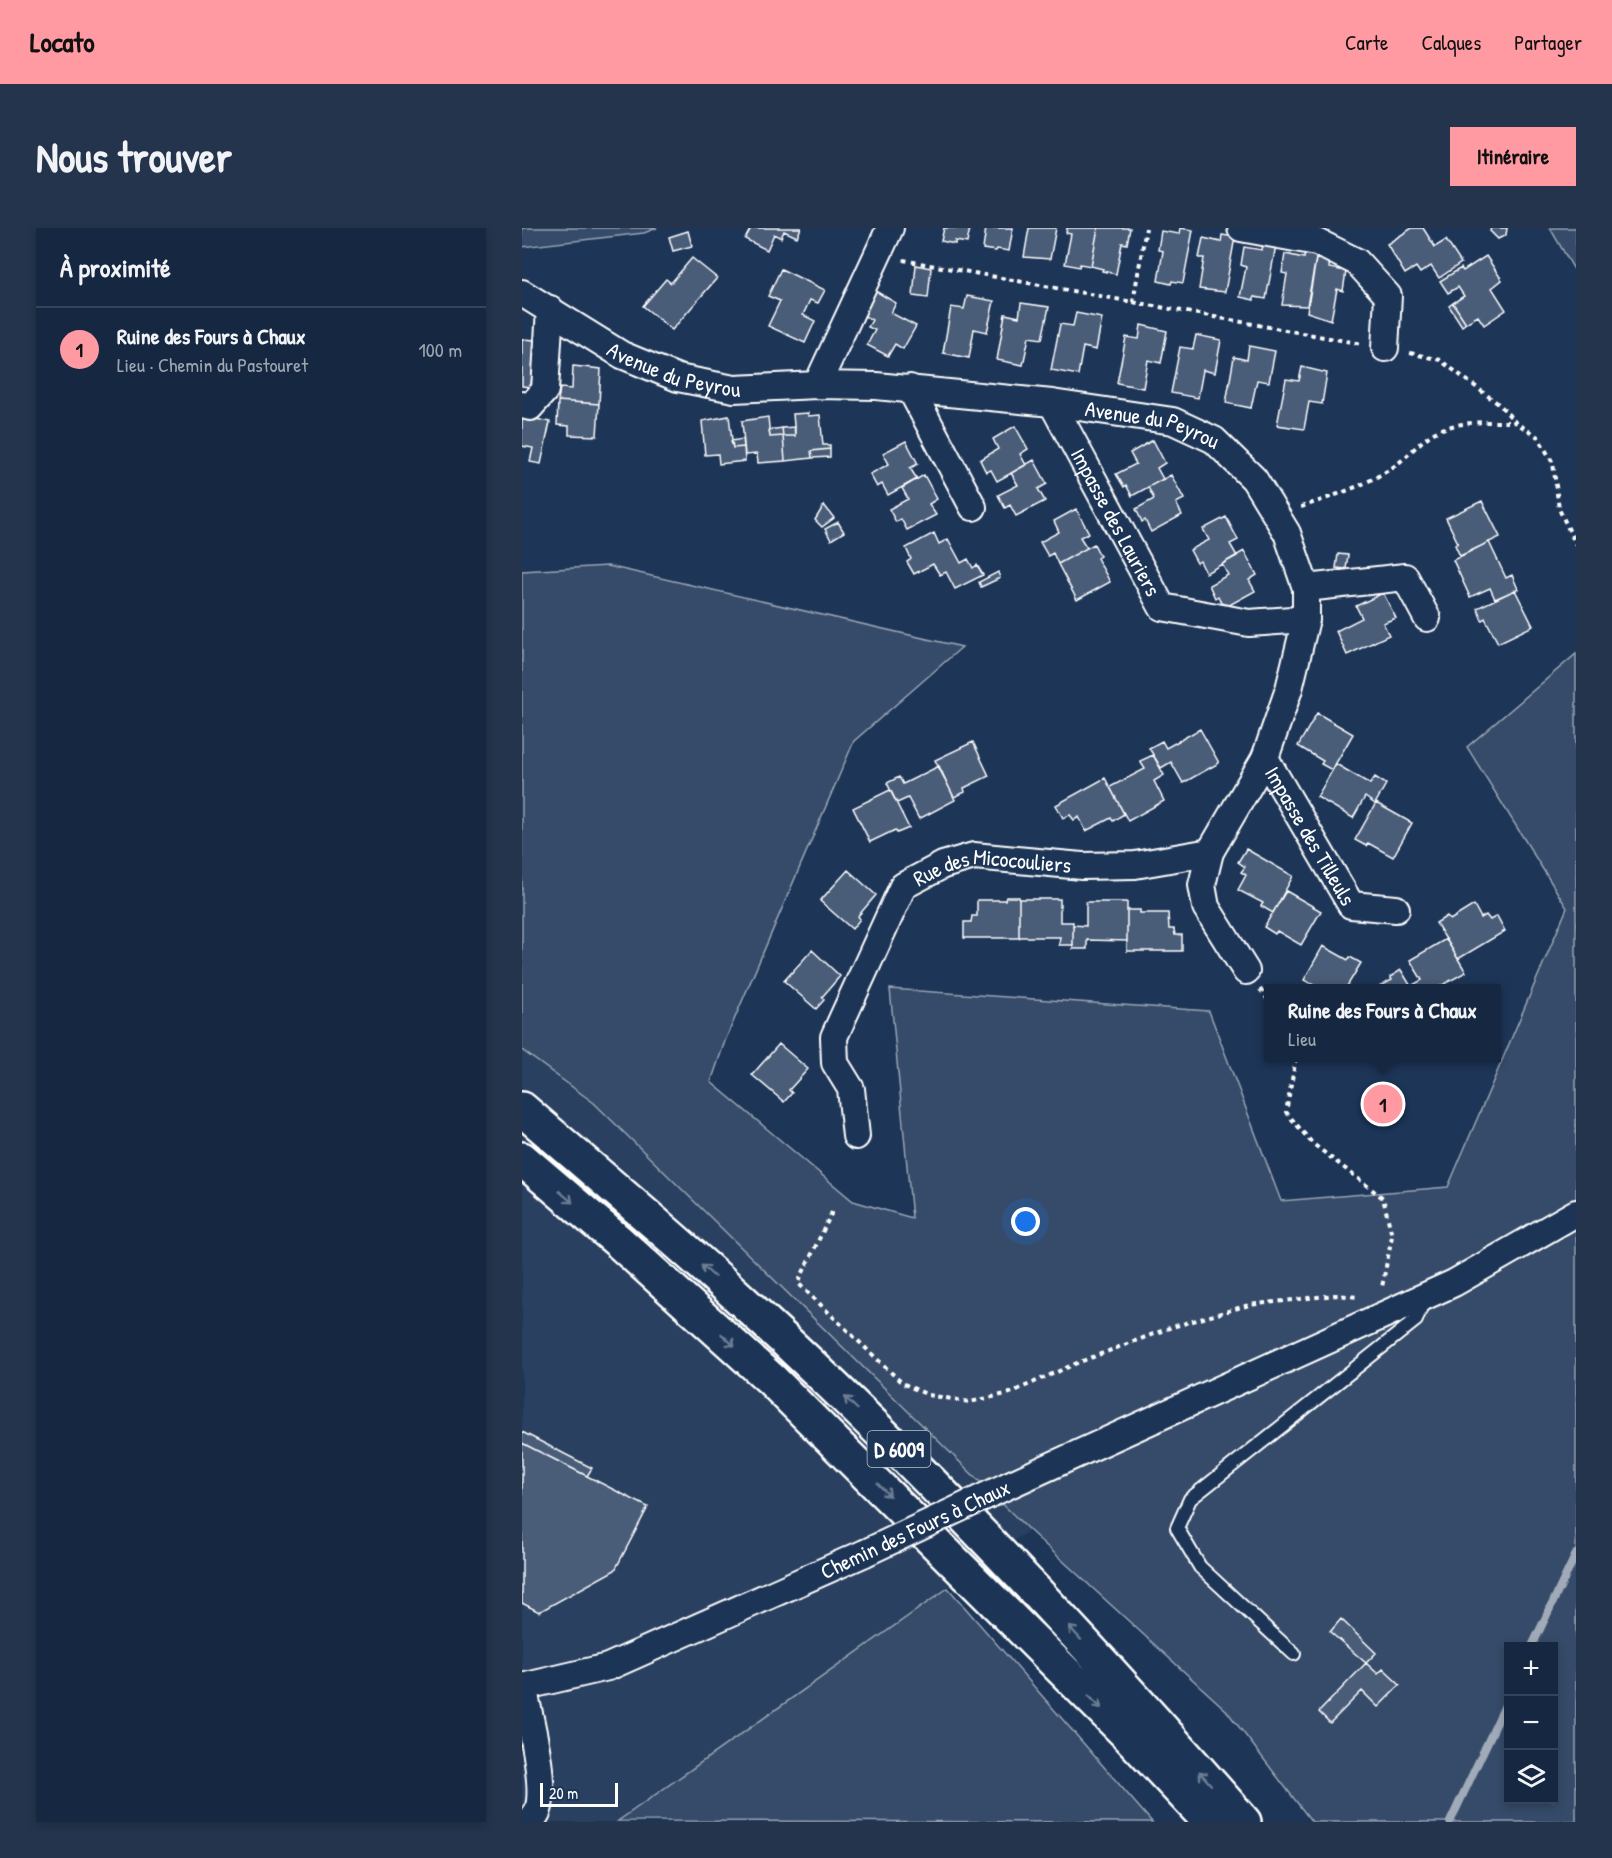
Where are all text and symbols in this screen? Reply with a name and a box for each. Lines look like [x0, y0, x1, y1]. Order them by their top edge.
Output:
text: Locato [30, 23, 94, 61]
text: Carte [1345, 28, 1388, 57]
text: Calques [1421, 28, 1481, 57]
text: Partager [1514, 28, 1582, 57]
button: Itinéraire [1450, 127, 1576, 186]
text: Nous trouver [36, 128, 232, 185]
text: À proximité [60, 250, 171, 285]
text: Ruine des Fours à Chaux [117, 321, 306, 351]
street label: Avenue du Peyrou [602, 334, 741, 404]
text: 1 [76, 336, 83, 363]
text: 100 m [419, 336, 462, 363]
text: Lieu · Chemin du Pastouret [117, 351, 308, 378]
street label: Avenue du Peyrou [1083, 393, 1224, 456]
street label: Impasse des Lauriers [1064, 442, 1168, 601]
street label: Impasse des Tilleuls [1258, 761, 1363, 911]
street label: Rue des Micocouliers [908, 841, 1073, 893]
popup [1264, 984, 1501, 1062]
text: Ruine des Fours à Chaux [1288, 995, 1477, 1025]
text: Lieu [1288, 1025, 1316, 1052]
pin: 1 [1364, 1082, 1402, 1126]
one-way arrow [558, 1190, 573, 1204]
your location [1011, 1207, 1040, 1236]
one-way arrow [700, 1264, 716, 1277]
one-way arrow [720, 1333, 735, 1347]
one-way arrow [843, 1396, 858, 1411]
road number: D 6009 [868, 1431, 931, 1467]
street label: Chemin des Fours à Chaux [815, 1472, 1015, 1586]
one-way arrow [876, 1482, 891, 1497]
one-way arrow [1068, 1625, 1082, 1640]
map controls [1504, 1642, 1558, 1804]
button: + [1504, 1642, 1558, 1696]
one-way arrow [1088, 1695, 1103, 1710]
button: − [1504, 1696, 1558, 1750]
button: layers [1504, 1750, 1558, 1804]
one-way arrow [1198, 1771, 1212, 1786]
scale bar [540, 1780, 618, 1808]
text: 20 m [549, 1782, 578, 1804]

